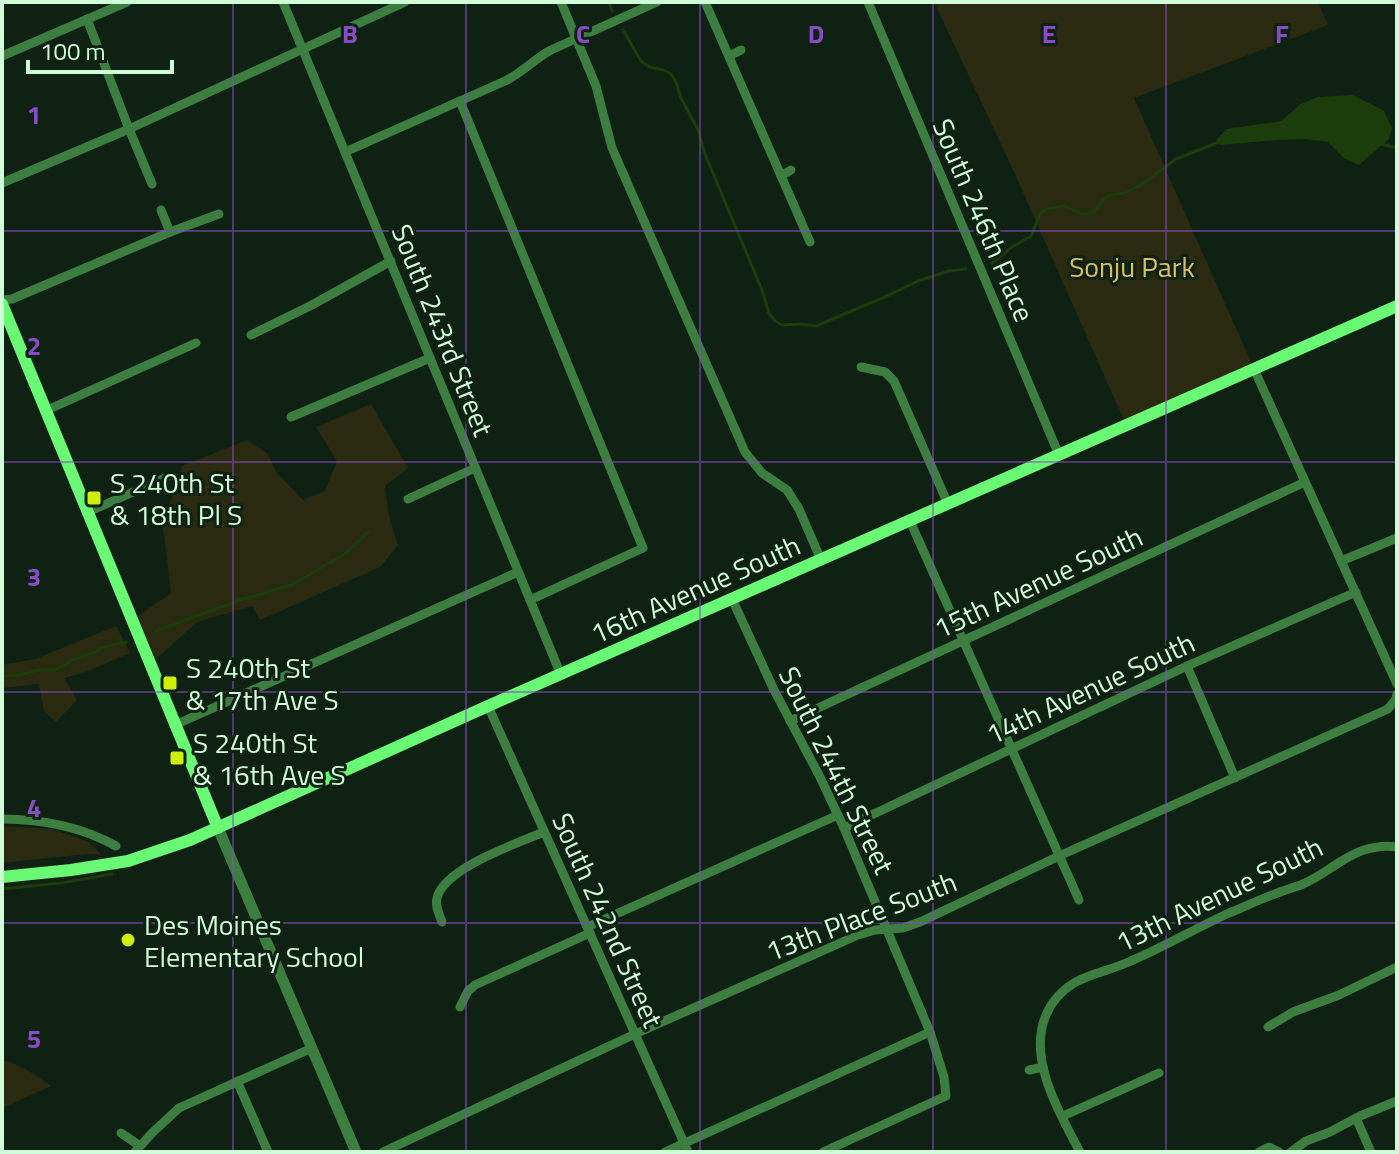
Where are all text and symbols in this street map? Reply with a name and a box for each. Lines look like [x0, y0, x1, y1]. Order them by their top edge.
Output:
text: B [342, 14, 358, 53]
text: C [576, 14, 590, 53]
text: D [808, 14, 824, 53]
text: E [1042, 14, 1056, 53]
text: F [1275, 14, 1289, 53]
scale bar [28, 24, 172, 74]
text: 100 m [40, 33, 106, 69]
text: 1 [27, 95, 41, 134]
street label: South 246th Place [922, 112, 1046, 328]
street label: South 243rd Street [381, 217, 505, 443]
park label: Sonju Park [1069, 245, 1195, 288]
text: 2 [27, 326, 41, 365]
place label: S 240th St & 18th Pl S [110, 461, 242, 536]
marker: S 240th St & 18th Pl S [85, 489, 103, 507]
street label: 15th Avenue South [927, 515, 1149, 649]
street label: 16th Avenue South [583, 523, 807, 655]
text: 3 [27, 557, 41, 596]
street label: 14th Avenue South [979, 621, 1201, 755]
place label: S 240th St & 17th Ave S [186, 646, 339, 721]
street label: South 244th Street [768, 659, 906, 881]
marker: S 240th St & 17th Ave S [161, 674, 179, 692]
place label: S 240th St & 16th Ave S [193, 721, 346, 796]
marker: S 240th St & 16th Ave S [168, 749, 186, 767]
text: 4 [27, 788, 41, 827]
street label: South 242nd Street [541, 806, 675, 1034]
street label: 13th Avenue South [1108, 825, 1330, 963]
street label: 13th Place South [759, 860, 963, 972]
place label: Des Moines Elementary School [144, 903, 364, 978]
marker: Des Moines Elementary School [119, 931, 137, 949]
text: 5 [27, 1019, 41, 1058]

